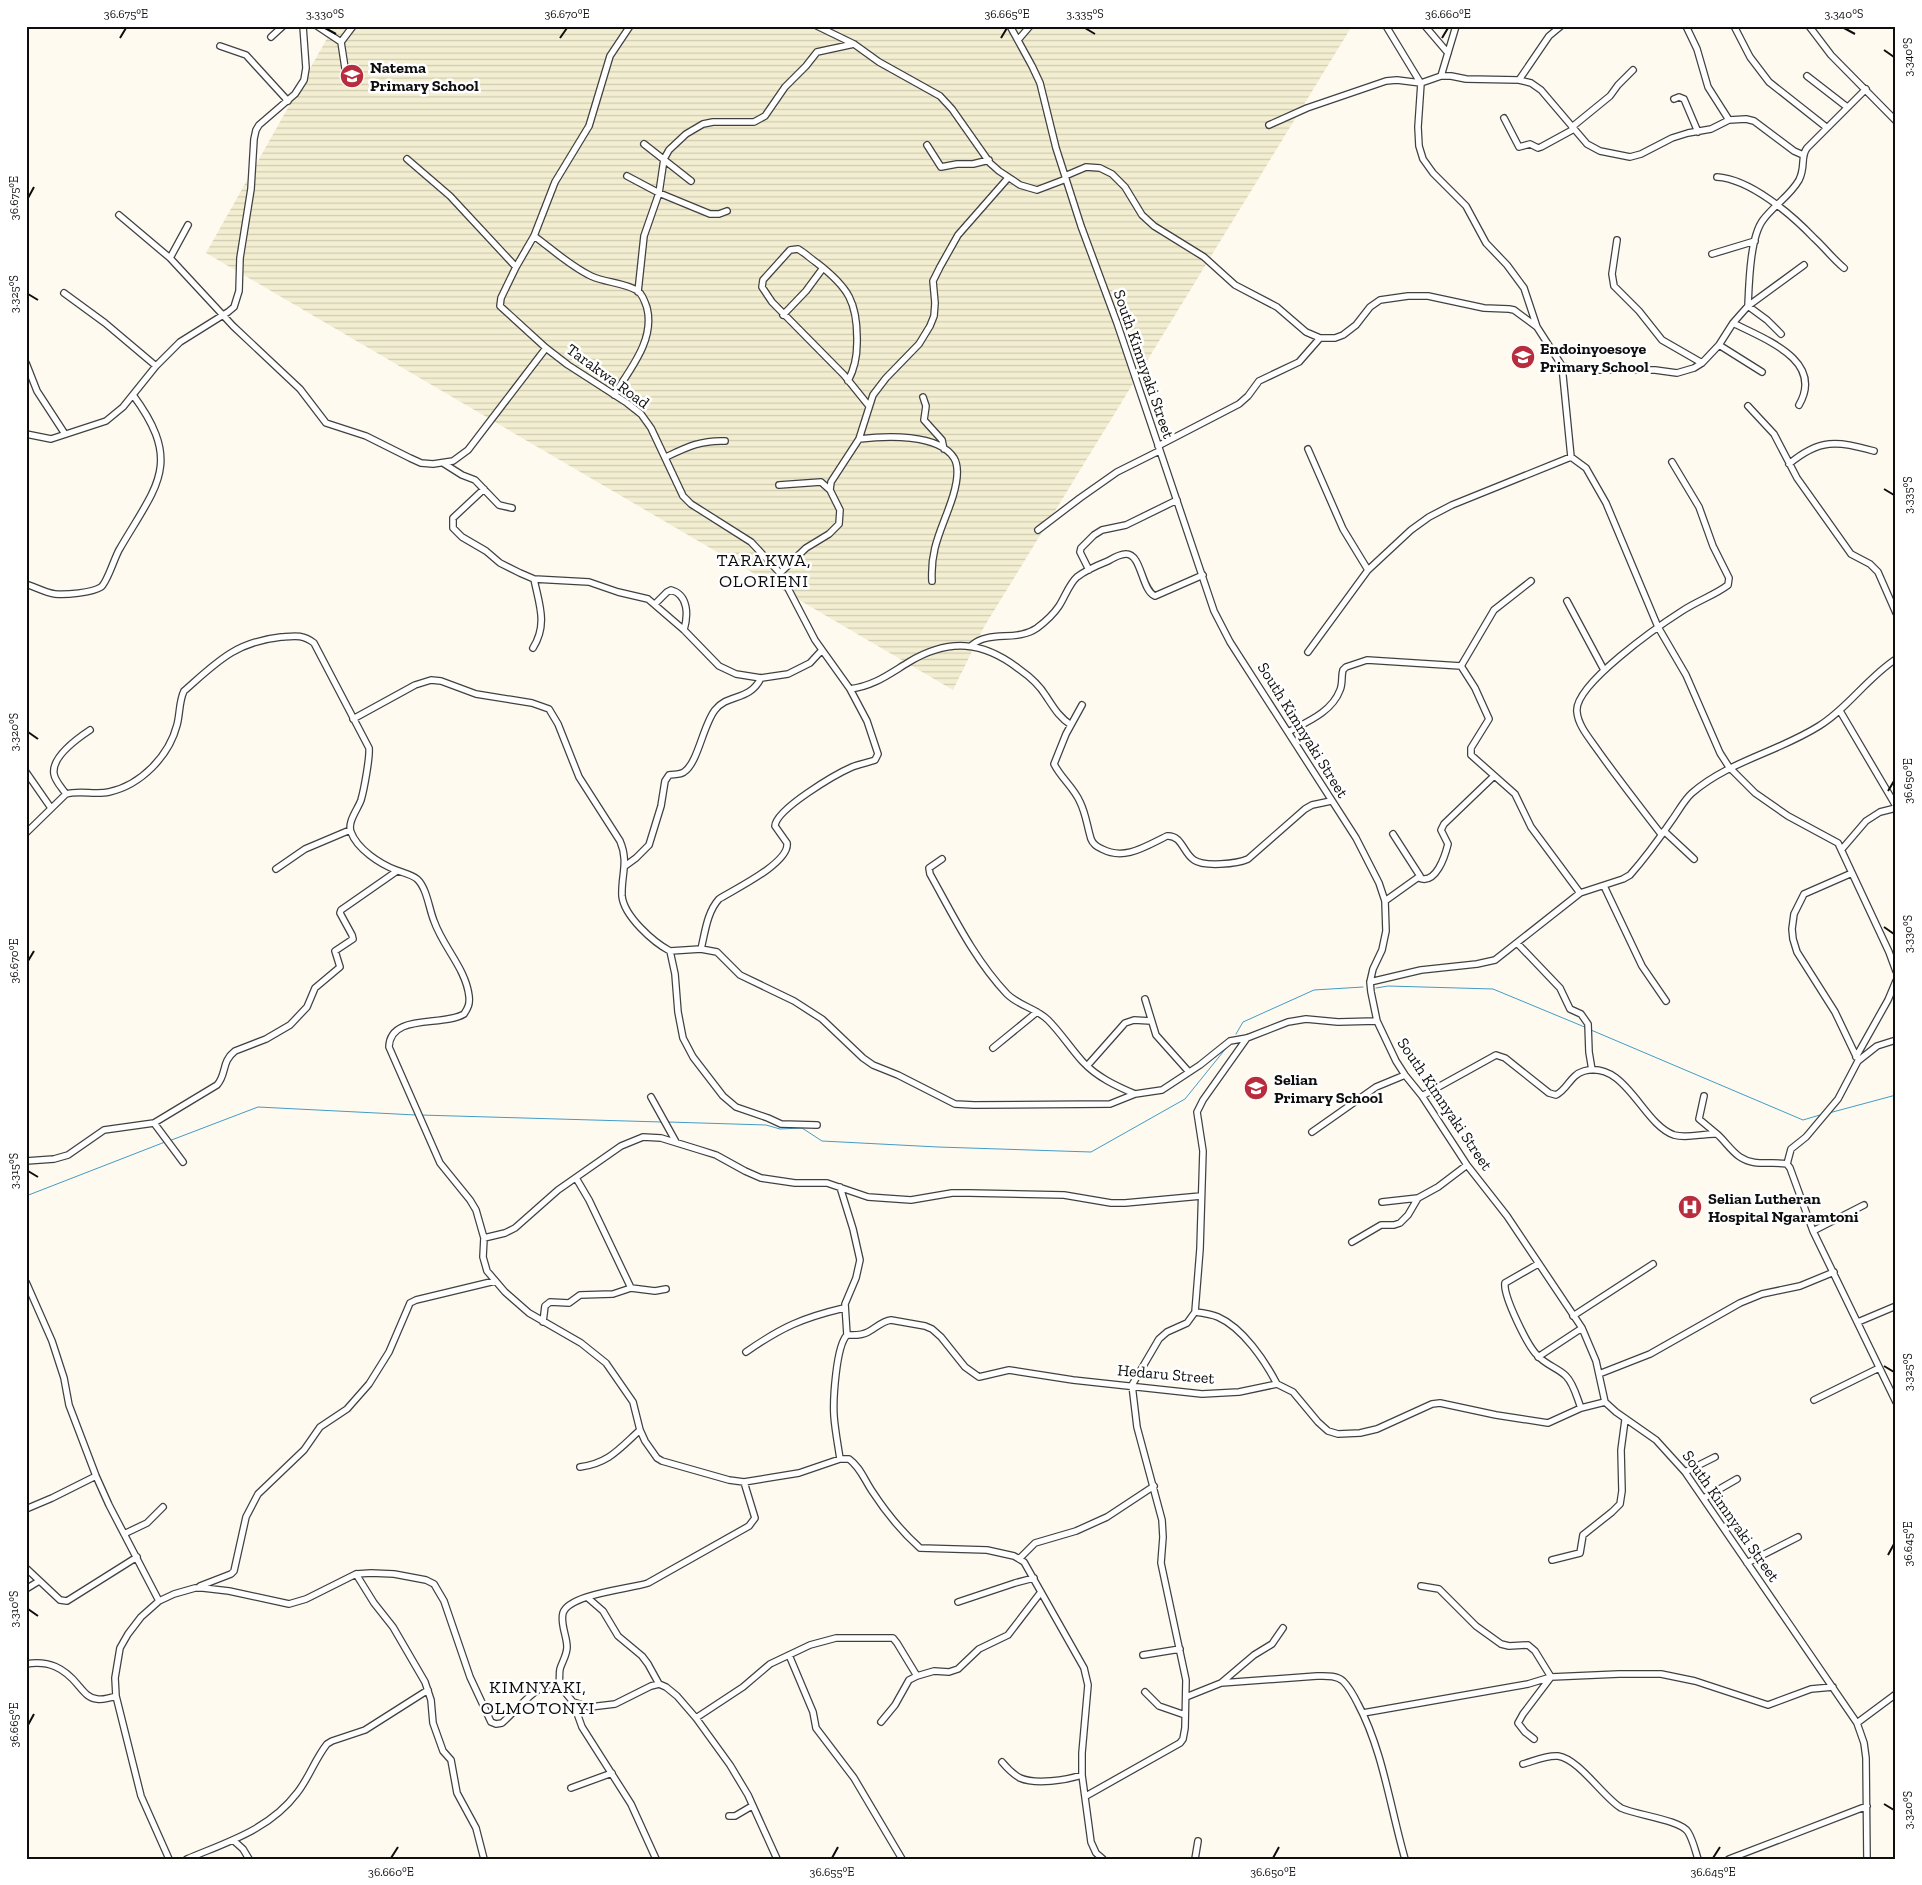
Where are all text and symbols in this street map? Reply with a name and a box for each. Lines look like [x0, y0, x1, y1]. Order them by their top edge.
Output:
text: 36.675°E [104, 7, 148, 21]
text: 3.330°S [306, 7, 344, 21]
text: 36.670°E [544, 7, 590, 21]
text: 36.665°E [984, 7, 1030, 21]
text: 3.335°S [1066, 7, 1104, 21]
text: 36.660°E [1425, 7, 1471, 21]
text: 3.340°S [1825, 7, 1863, 21]
text: 3.340°S [1901, 38, 1915, 76]
place label: Natema Primary School [370, 58, 479, 95]
school or university icon: Natema Primary School [339, 63, 365, 89]
text: 36.675°E [7, 176, 21, 220]
text: 3.325°S [7, 275, 21, 313]
street label: South Kimnyaki Street [1110, 287, 1178, 441]
place label: Endoinyoesoye Primary School [1540, 339, 1649, 376]
street label: Tarakwa Road [563, 340, 653, 413]
school or university icon: Endoinyoesoye Primary School [1510, 344, 1536, 370]
text: 3.335°S [1901, 476, 1915, 514]
district label: TARAKWA, OLORIENI [716, 549, 812, 592]
street label: South Kimnyaki Street [1254, 659, 1352, 801]
text: 3.320°S [7, 713, 21, 751]
text: 36.650°E [1901, 758, 1915, 804]
text: 3.330°S [1901, 915, 1915, 953]
text: 36.670°E [7, 938, 21, 984]
street label: South Kimnyaki Street [1394, 1034, 1497, 1174]
place label: Selian Primary School [1274, 1070, 1383, 1107]
school or university icon: Selian Primary School [1243, 1075, 1269, 1101]
text: 3.315°S [7, 1153, 21, 1189]
place label: Selian Lutheran Hospital Ngaramtoni [1708, 1189, 1859, 1226]
hospital icon: Selian Lutheran Hospital Ngaramtoni [1677, 1194, 1703, 1220]
text: 3.325°S [1901, 1353, 1915, 1391]
street label: Hedaru Street [1117, 1360, 1215, 1388]
street label: South Kimnyaki Street [1678, 1447, 1784, 1585]
text: 36.645°E [1901, 1521, 1915, 1567]
text: 3.310°S [7, 1591, 21, 1627]
district label: KIMNYAKI, OLMOTONYI [481, 1676, 595, 1719]
text: 36.665°E [7, 1702, 21, 1748]
text: 3.320°S [1901, 1791, 1915, 1829]
text: 36.660°E [368, 1865, 414, 1879]
text: 36.655°E [810, 1865, 854, 1879]
text: 36.650°E [1250, 1865, 1296, 1879]
text: 36.645°E [1690, 1865, 1736, 1879]

